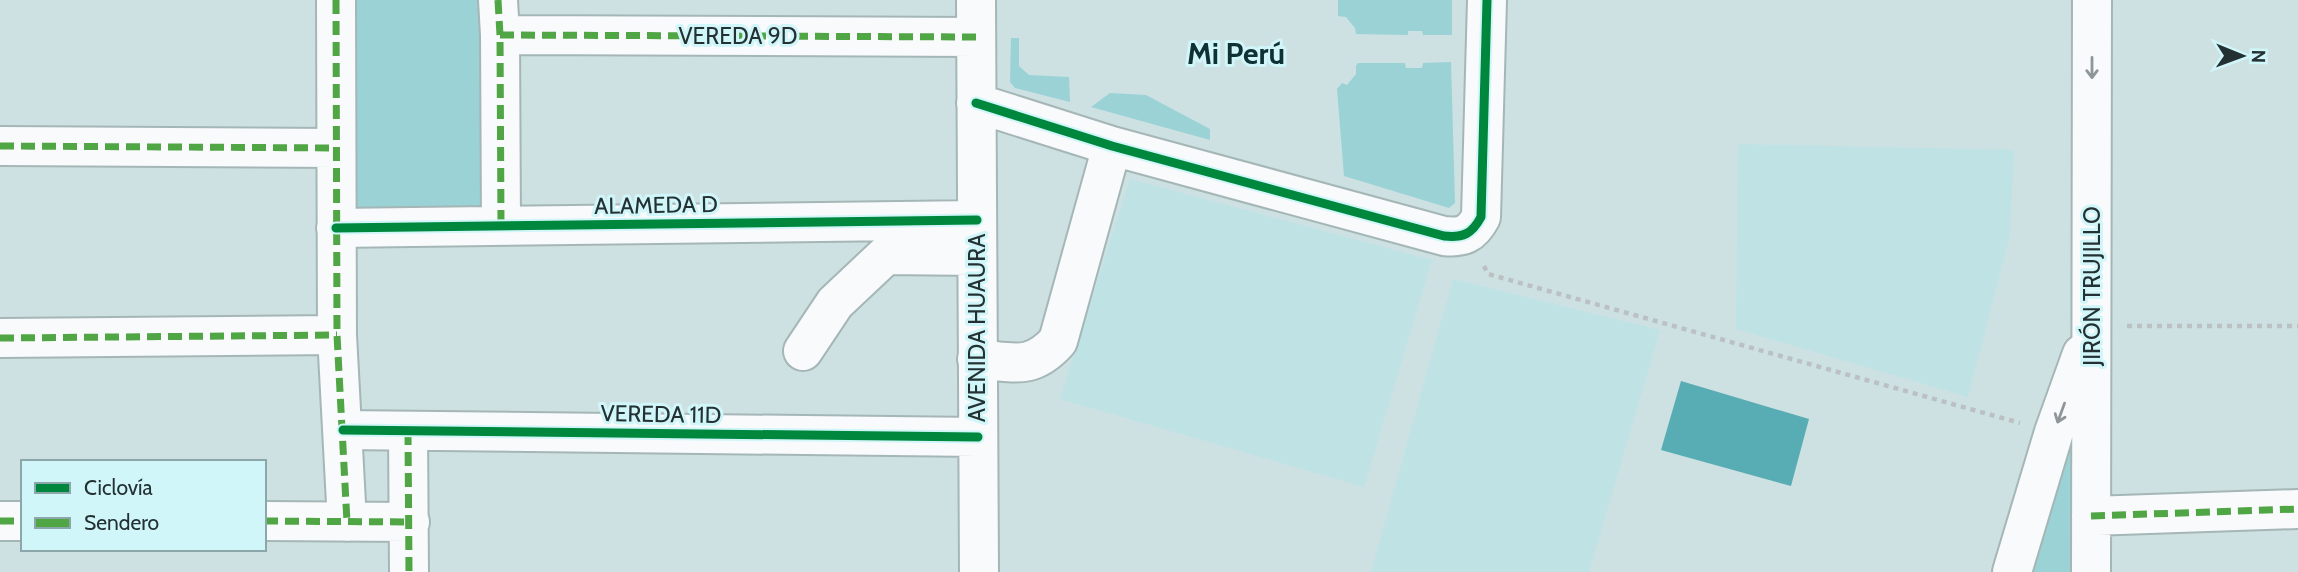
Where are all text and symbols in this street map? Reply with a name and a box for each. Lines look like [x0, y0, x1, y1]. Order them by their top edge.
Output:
north arrow [2207, 21, 2277, 91]
street label: VEREDA 9D [679, 22, 797, 50]
district label: Mi Perú [1187, 35, 1285, 72]
text: N [2247, 49, 2270, 63]
one-way arrow [2085, 56, 2099, 79]
street label: ALAMEDA D [594, 190, 718, 220]
street label: JIRÓN TRUJILLO [2078, 206, 2106, 367]
street label: AVENIDA HUAURA [963, 234, 991, 422]
street label: VEREDA 11D [600, 399, 722, 429]
one-way arrow [2054, 402, 2066, 424]
legend [21, 460, 266, 551]
text: Ciclovía [84, 475, 153, 500]
text: Sendero [84, 510, 159, 535]

